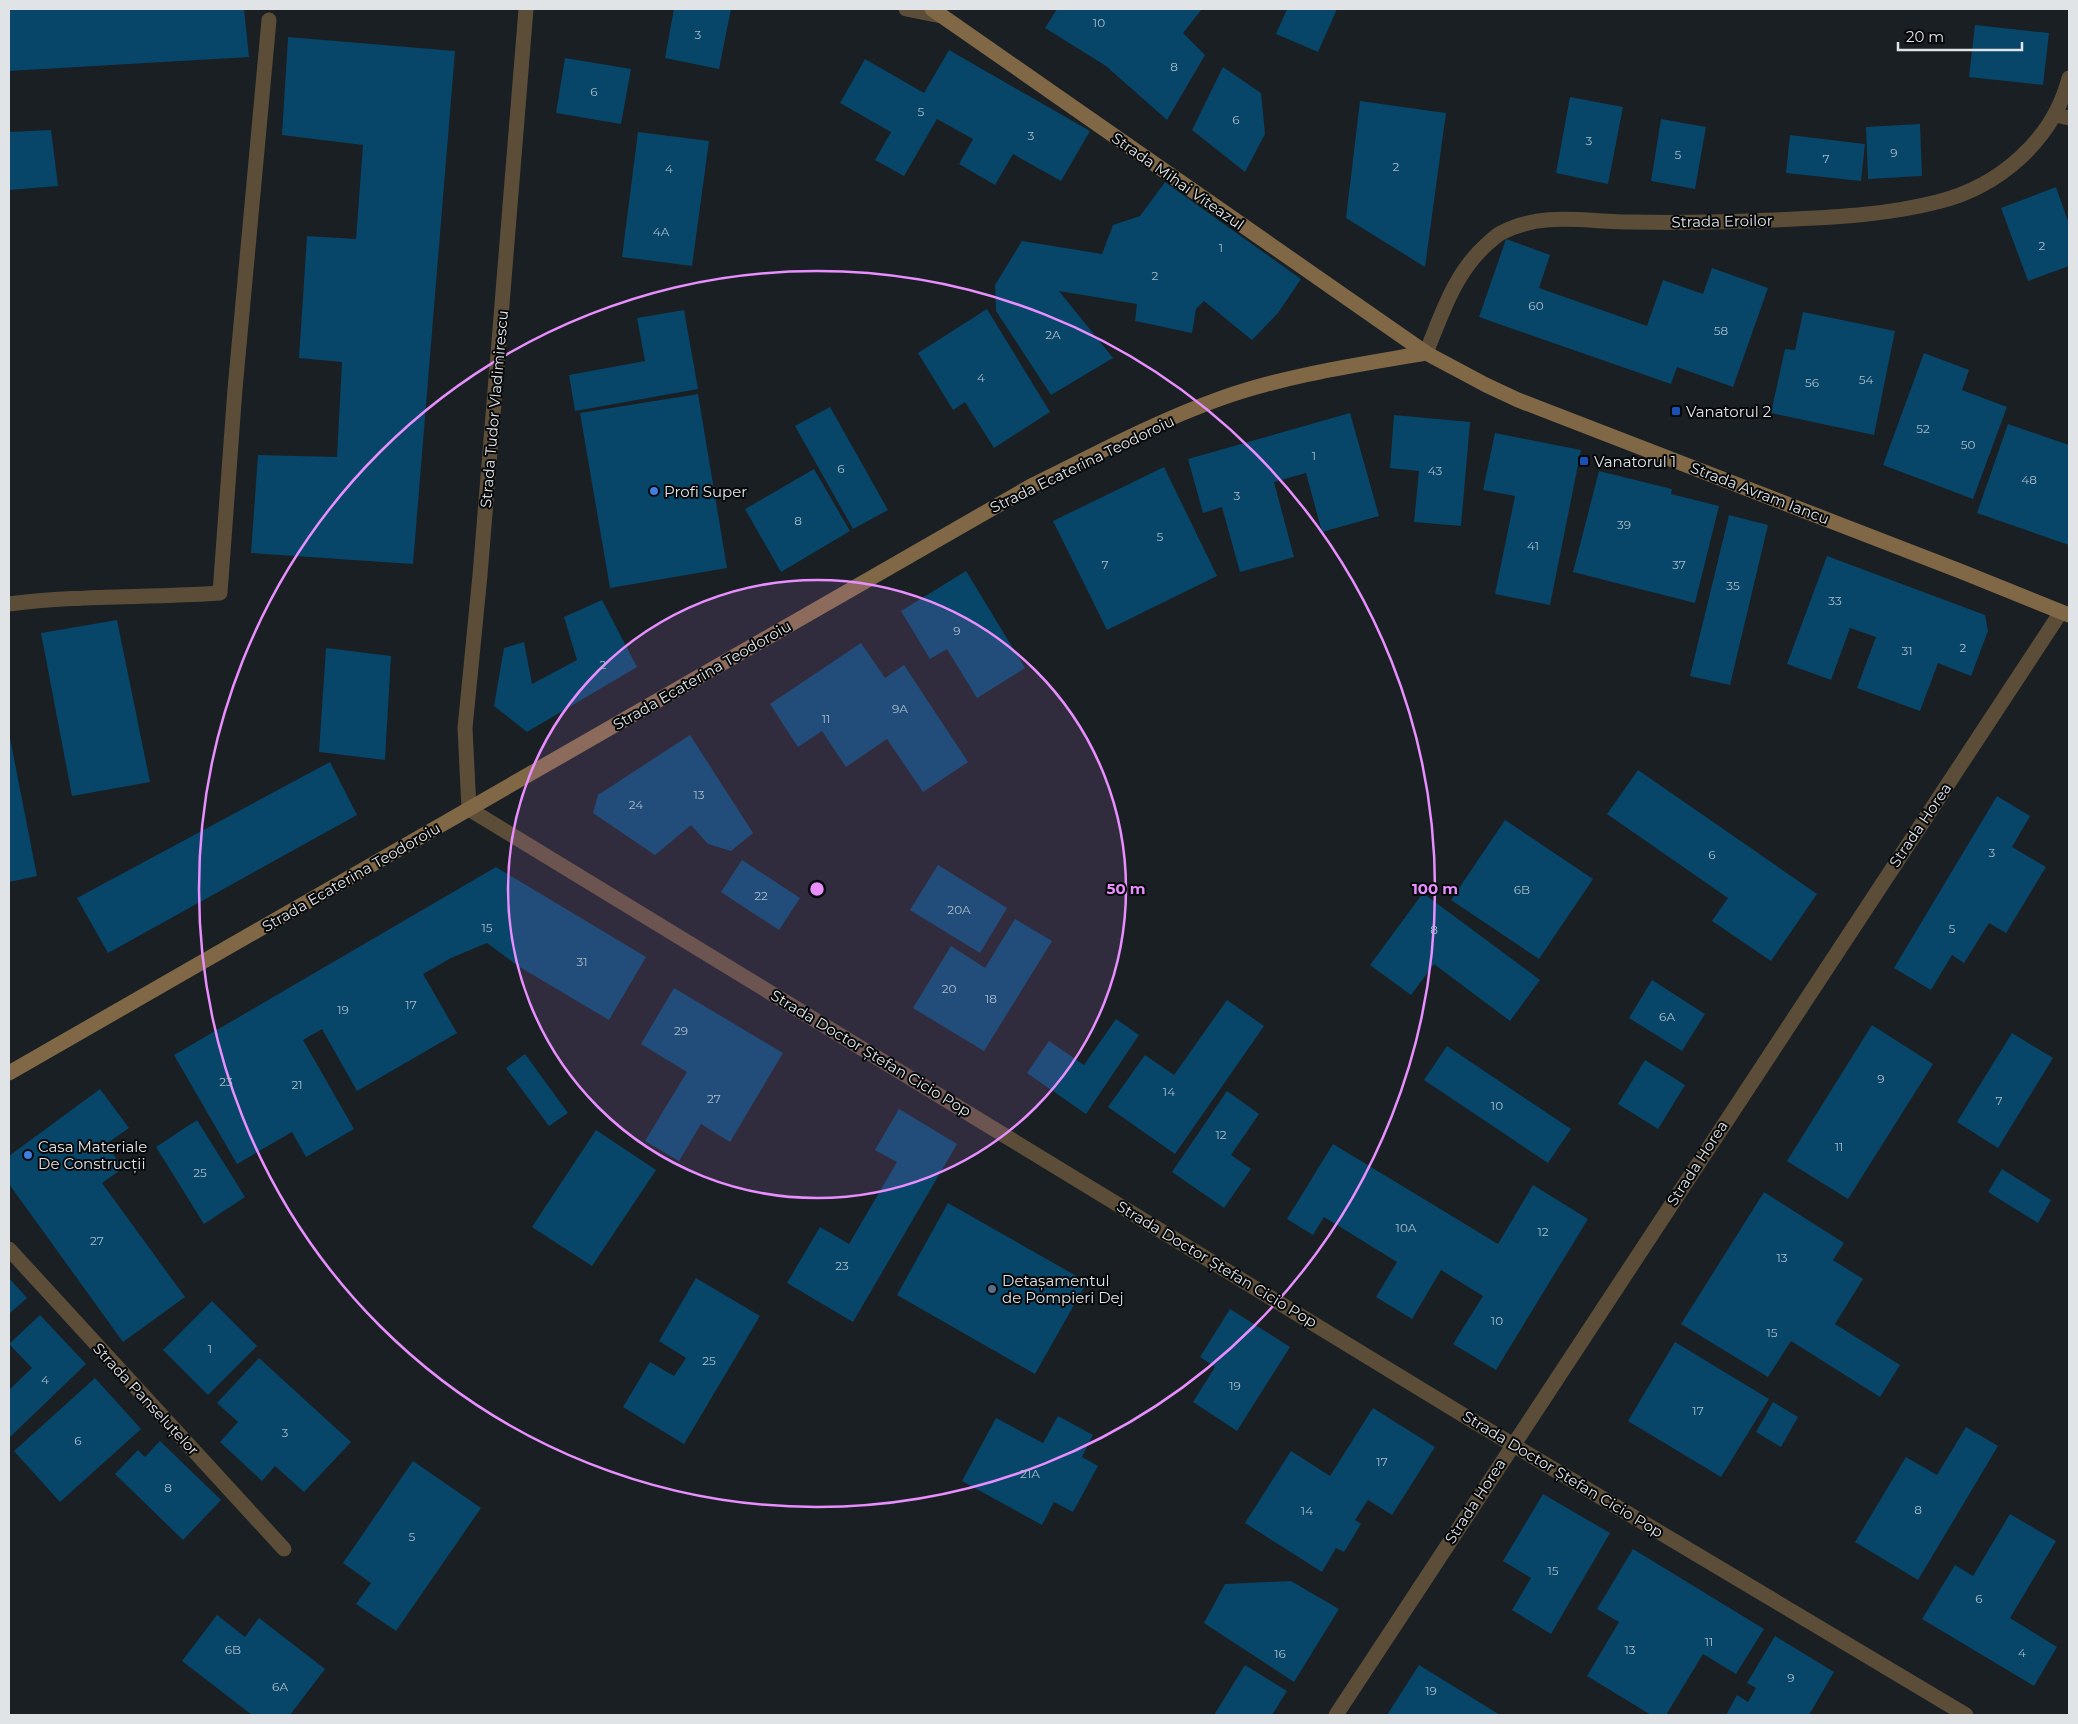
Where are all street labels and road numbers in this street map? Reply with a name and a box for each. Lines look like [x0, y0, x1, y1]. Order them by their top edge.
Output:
street label: Strada Mihai Viteazul [1108, 128, 1248, 234]
street label: Strada Eroilor [1671, 211, 1773, 231]
street label: Strada Tudor Vladimirescu [476, 309, 512, 509]
street label: Strada Ecaterina Teodoroiu [987, 411, 1177, 517]
street label: Strada Avram Iancu [1688, 458, 1832, 528]
street label: Strada Ecaterina Teodoroiu [610, 616, 794, 734]
street label: Strada Horea [1885, 779, 1955, 871]
street label: Strada Ecaterina Teodoroiu [259, 818, 443, 936]
street label: Strada Doctor Ștefan Cicio Pop [767, 986, 975, 1121]
street label: Strada Horea [1662, 1117, 1732, 1209]
street label: Strada Doctor Ștefan Cicio Pop [1113, 1197, 1321, 1332]
street label: Strada Panseluțelor [88, 1339, 203, 1460]
street label: Strada Doctor Ștefan Cicio Pop [1459, 1407, 1667, 1542]
street label: Strada Horea [1440, 1455, 1510, 1547]

